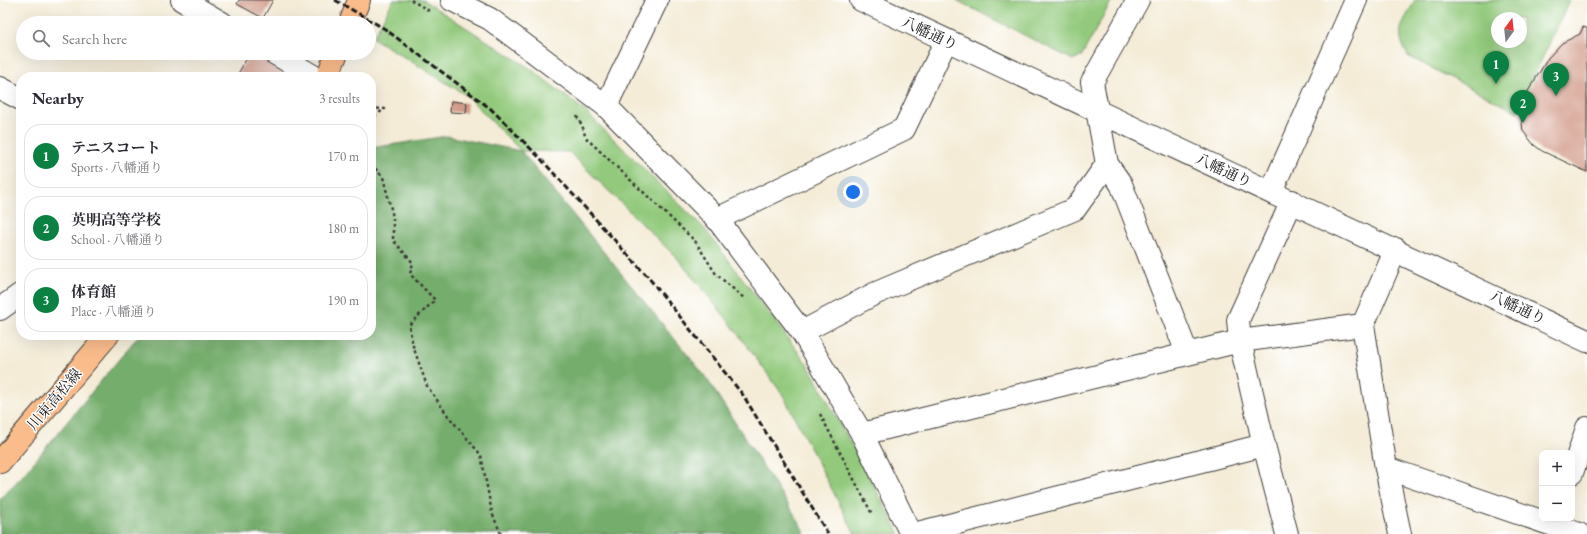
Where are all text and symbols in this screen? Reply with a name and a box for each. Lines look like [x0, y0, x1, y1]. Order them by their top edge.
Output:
street label: 八幡通り [899, 12, 961, 54]
north arrow [1491, 12, 1527, 48]
search box [16, 16, 376, 60]
icon: search [30, 27, 52, 49]
text: Search here [62, 29, 127, 48]
pin: 1 [1483, 51, 1509, 84]
pin: 3 [1543, 63, 1569, 96]
text: Nearby [32, 87, 84, 109]
text: 3 results [319, 90, 360, 107]
pin: 2 [1510, 90, 1536, 123]
text: テニスコート [71, 138, 160, 157]
text: 1 [43, 148, 49, 165]
text: 170 m [328, 148, 359, 165]
street label: 八幡通り [1193, 149, 1255, 191]
text: Sports · 八幡通り [71, 159, 163, 176]
your location [843, 182, 863, 202]
text: 英明高等学校 [71, 210, 161, 229]
text: 2 [43, 220, 49, 237]
text: 180 m [328, 220, 359, 237]
text: School · 八幡通り [71, 231, 165, 248]
text: 体育館 [71, 282, 116, 301]
street label: 八幡通り [1487, 286, 1549, 328]
text: 3 [43, 292, 49, 309]
text: 190 m [328, 292, 359, 309]
text: Place · 八幡通り [71, 303, 156, 320]
street label: 川東高松線 [23, 364, 85, 434]
map controls [1539, 450, 1575, 522]
button: + [1539, 450, 1575, 486]
button: − [1539, 486, 1575, 522]

